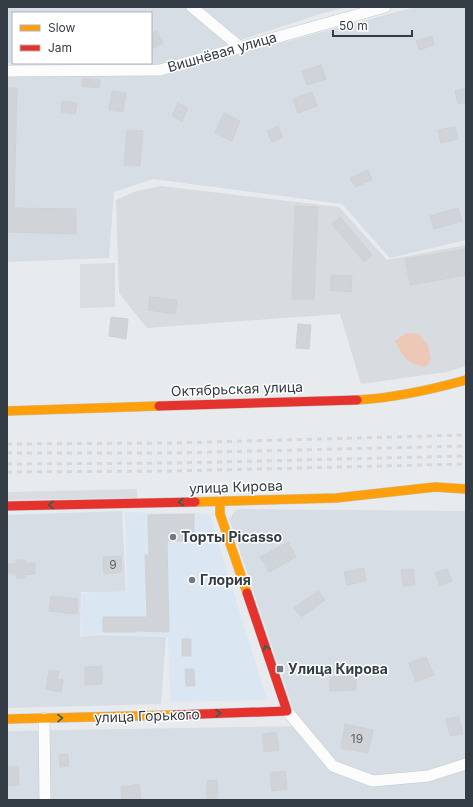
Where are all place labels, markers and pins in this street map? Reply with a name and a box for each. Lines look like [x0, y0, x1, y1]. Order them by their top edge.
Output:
place label: Торты Picasso [181, 528, 283, 545]
marker: Торты Picasso [168, 532, 178, 542]
place label: Глория [200, 571, 251, 588]
marker: Глория [187, 575, 197, 585]
place label: Улица Кирова [288, 660, 388, 677]
marker: Улица Кирова [275, 664, 285, 674]

